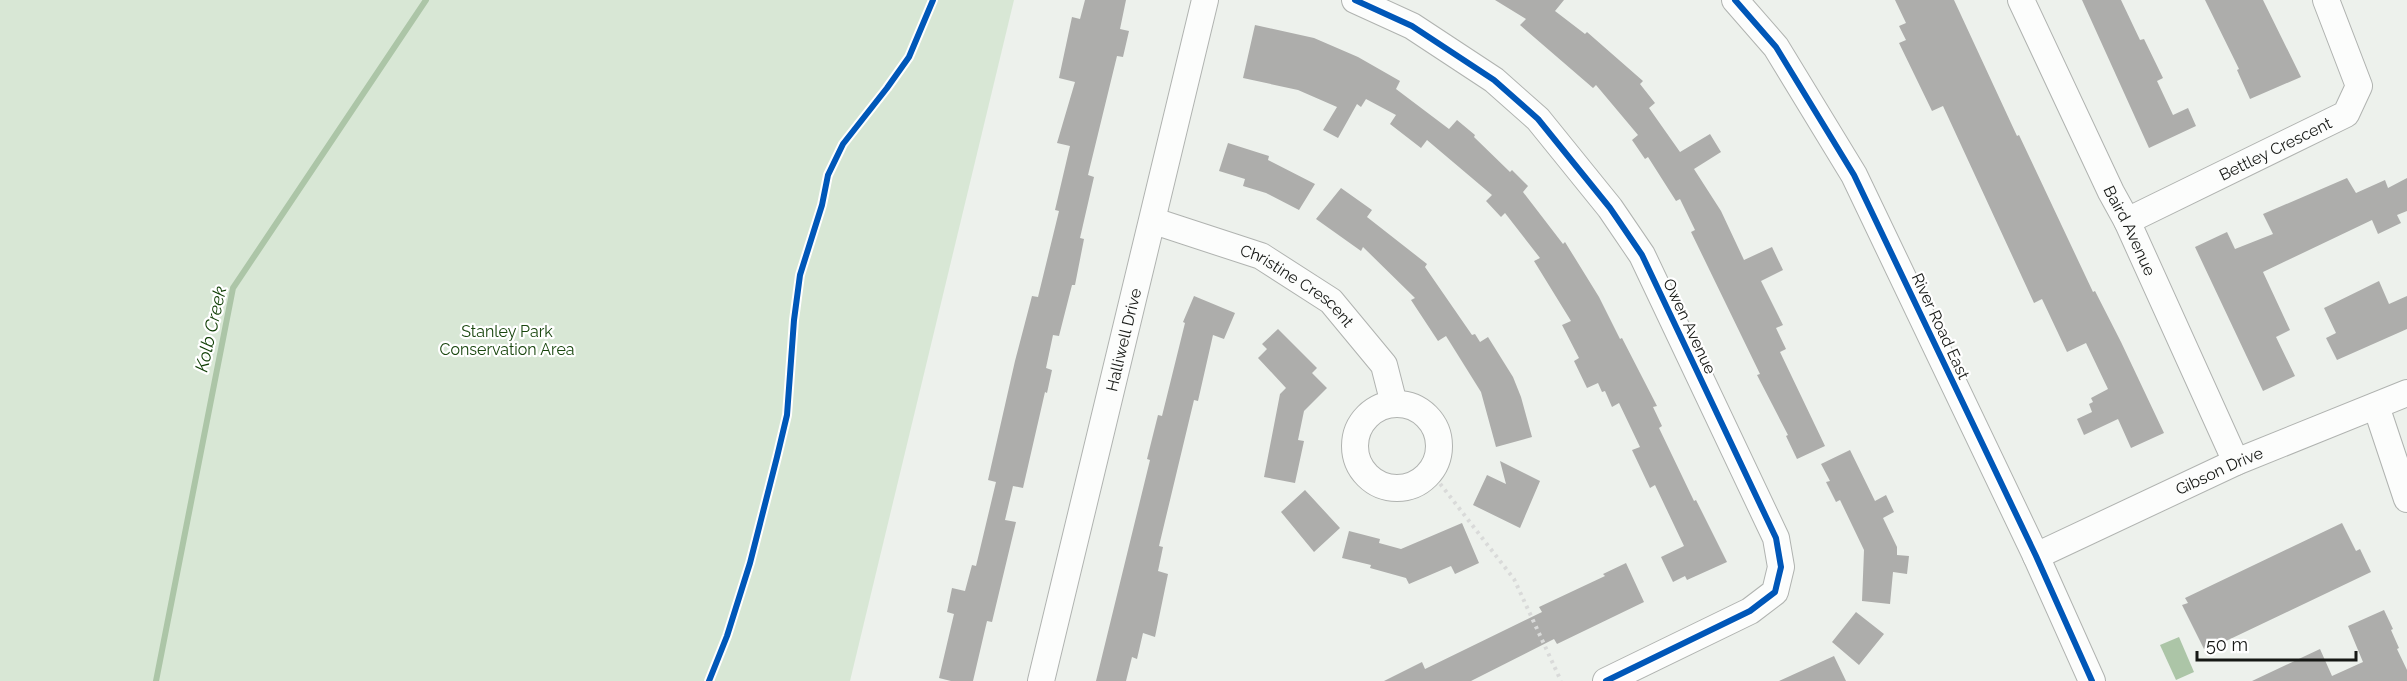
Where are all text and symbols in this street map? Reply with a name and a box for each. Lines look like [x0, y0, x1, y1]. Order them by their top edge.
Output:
street label: Bettley Crescent [2216, 113, 2335, 185]
street label: Baird Avenue [2099, 183, 2159, 279]
street label: Christine Crescent [1238, 241, 1358, 332]
street label: River Road East [1908, 270, 1974, 383]
street label: Owen Avenue [1659, 275, 1720, 377]
water label: Kolb Creek [190, 284, 231, 374]
street label: Halliwell Drive [1102, 286, 1145, 393]
park label: Stanley Park Conservation Area [439, 322, 575, 359]
street label: Gibson Drive [2173, 443, 2266, 499]
scale bar [2197, 624, 2356, 662]
text: 50 m [2206, 634, 2248, 655]

